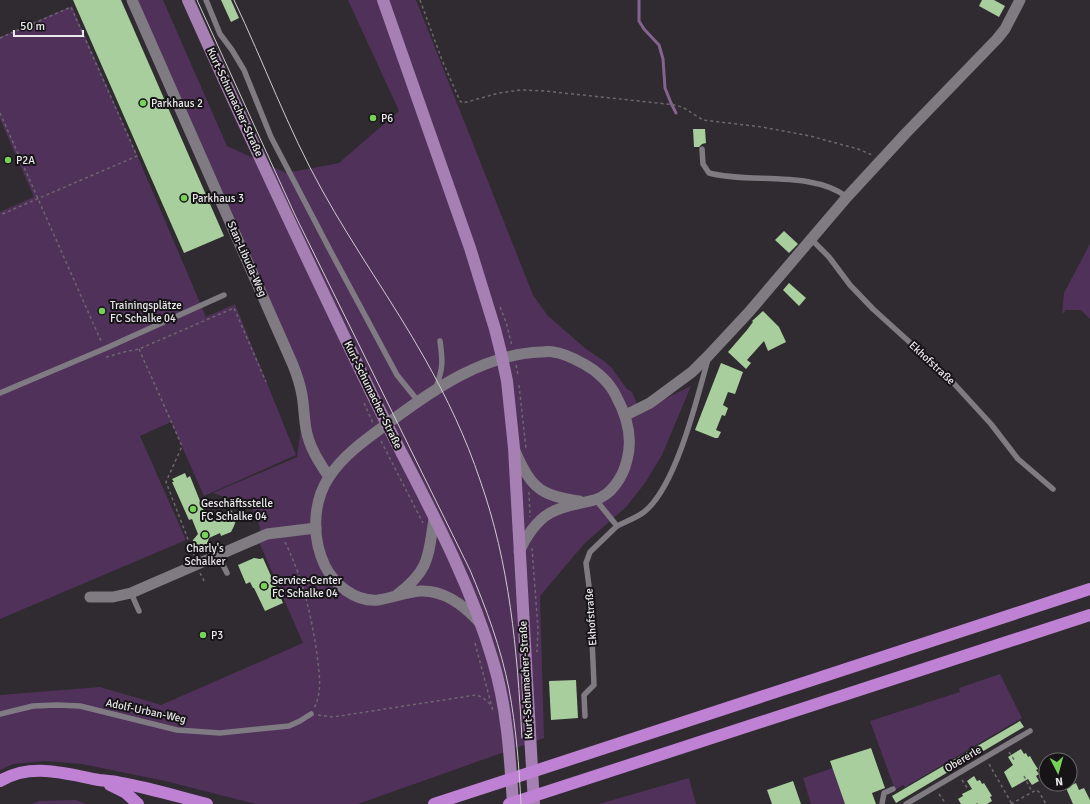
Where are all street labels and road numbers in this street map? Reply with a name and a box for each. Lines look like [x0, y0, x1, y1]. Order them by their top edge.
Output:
street label: Kurt-Schumacher-Straße [204, 46, 266, 158]
street label: Stan-Libuda-Weg [225, 219, 270, 299]
street label: Kurt-Schumacher-Straße [341, 339, 405, 451]
street label: Ekhofstraße [906, 339, 958, 387]
street label: Ekhofstraße [583, 588, 599, 646]
street label: Kurt-Schumacher-Straße [516, 621, 536, 739]
street label: Adolf-Urban-Weg [105, 696, 188, 726]
street label: Obererle [942, 743, 984, 775]

